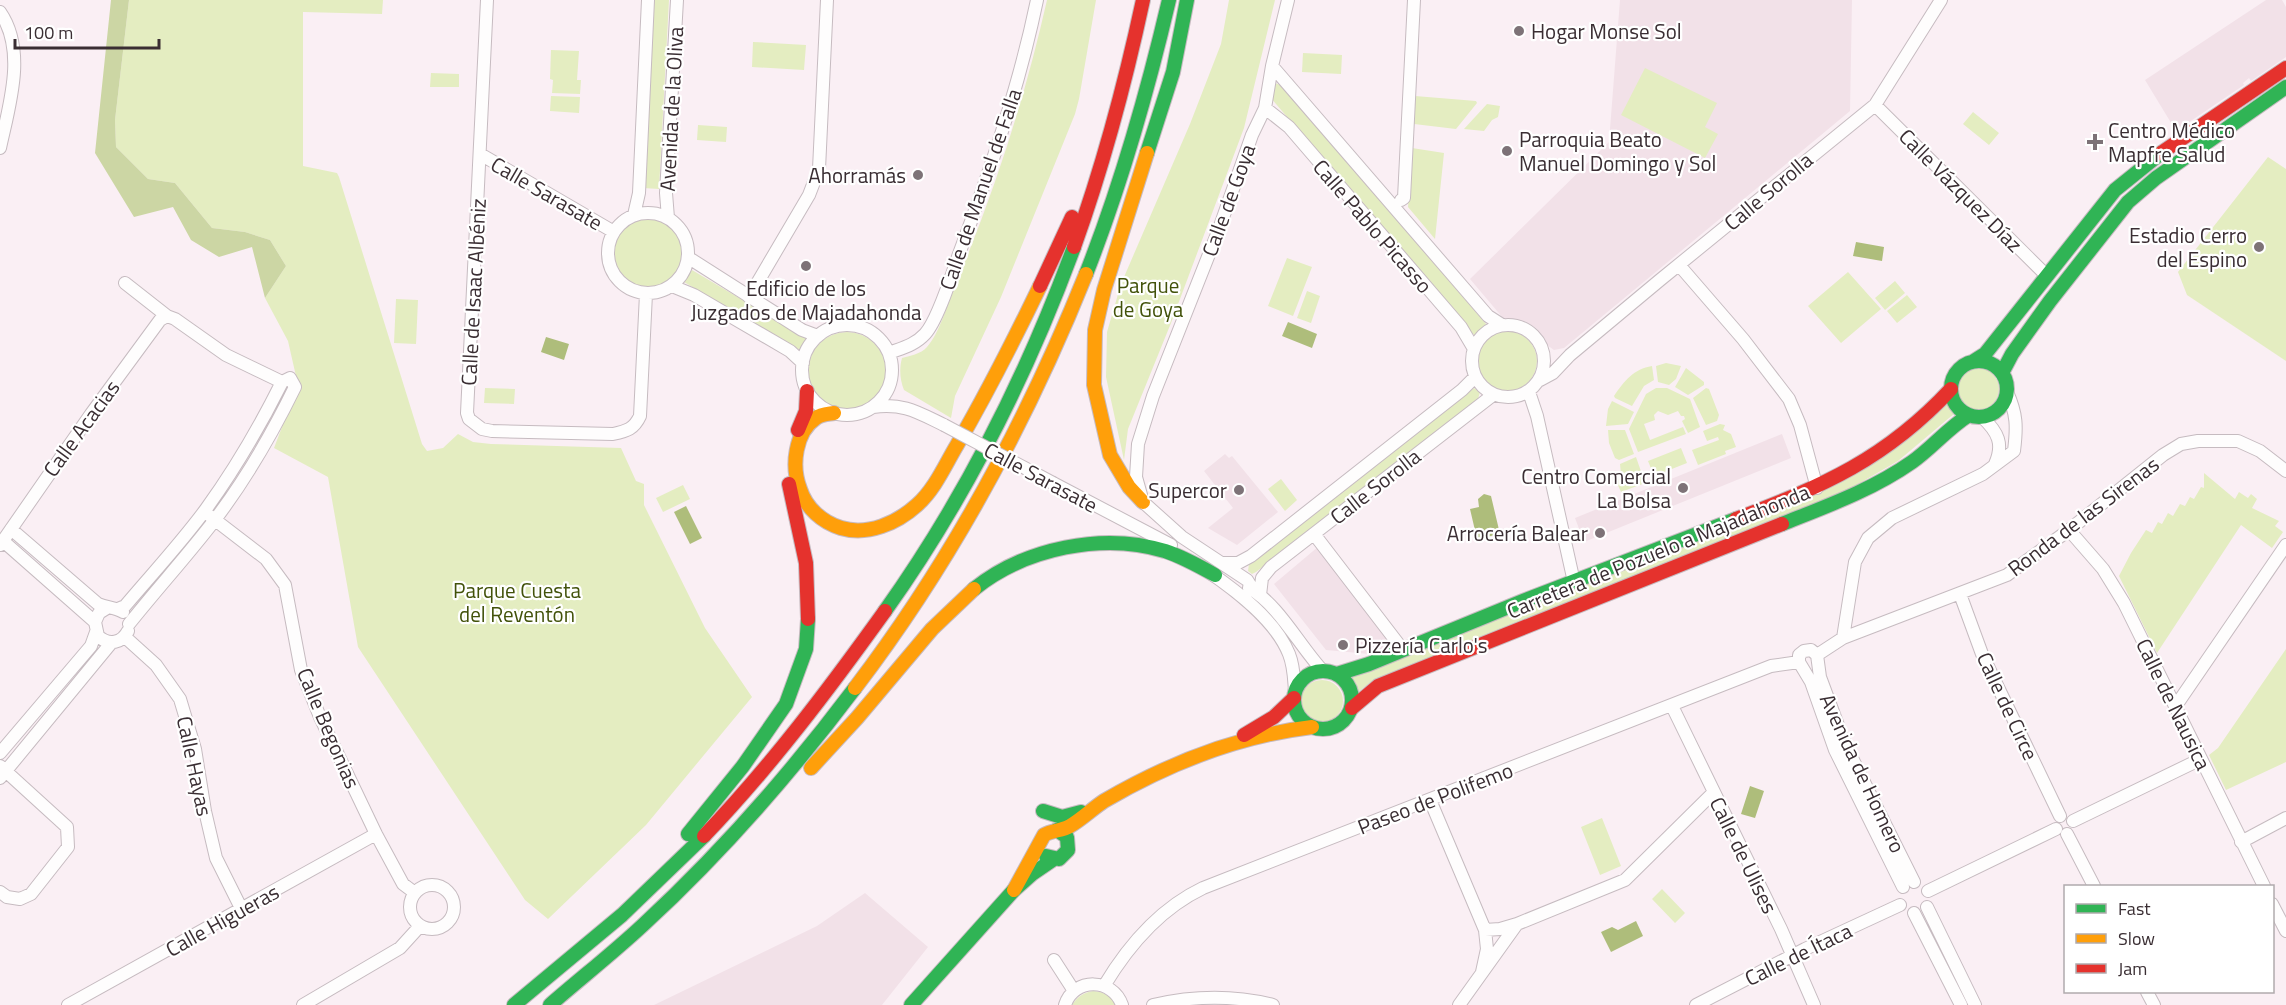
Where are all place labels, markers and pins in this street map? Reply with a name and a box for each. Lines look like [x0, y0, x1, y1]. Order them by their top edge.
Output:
place label: Hogar Monse Sol [1531, 15, 1682, 47]
marker: Hogar Monse Sol [1512, 24, 1526, 38]
place label: Centro Médico Mapfre Salud [2108, 114, 2235, 170]
place label: Parroquia Beato Manuel Domingo y Sol [1519, 123, 1716, 179]
marker: Centro Médico Mapfre Salud [2086, 133, 2104, 151]
marker: Parroquia Beato Manuel Domingo y Sol [1500, 144, 1514, 158]
place label: Ahorramás [808, 159, 906, 191]
marker: Ahorramás [911, 168, 925, 182]
place label: Estadio Cerro del Espino [2129, 219, 2247, 275]
marker: Estadio Cerro del Espino [2252, 240, 2266, 254]
marker: Edificio de los Juzgados de Majadahonda [799, 259, 813, 273]
place label: Edificio de los Juzgados de Majadahonda [690, 272, 922, 328]
place label: Centro Comercial La Bolsa [1521, 460, 1671, 516]
place label: Supercor [1148, 474, 1227, 506]
marker: Centro Comercial La Bolsa [1676, 481, 1690, 495]
marker: Supercor [1232, 483, 1246, 497]
place label: Arrocería Balear [1447, 517, 1588, 549]
marker: Arrocería Balear [1593, 526, 1607, 540]
place label: Pizzería Carlo's [1355, 629, 1488, 661]
marker: Pizzería Carlo's [1336, 638, 1350, 652]

